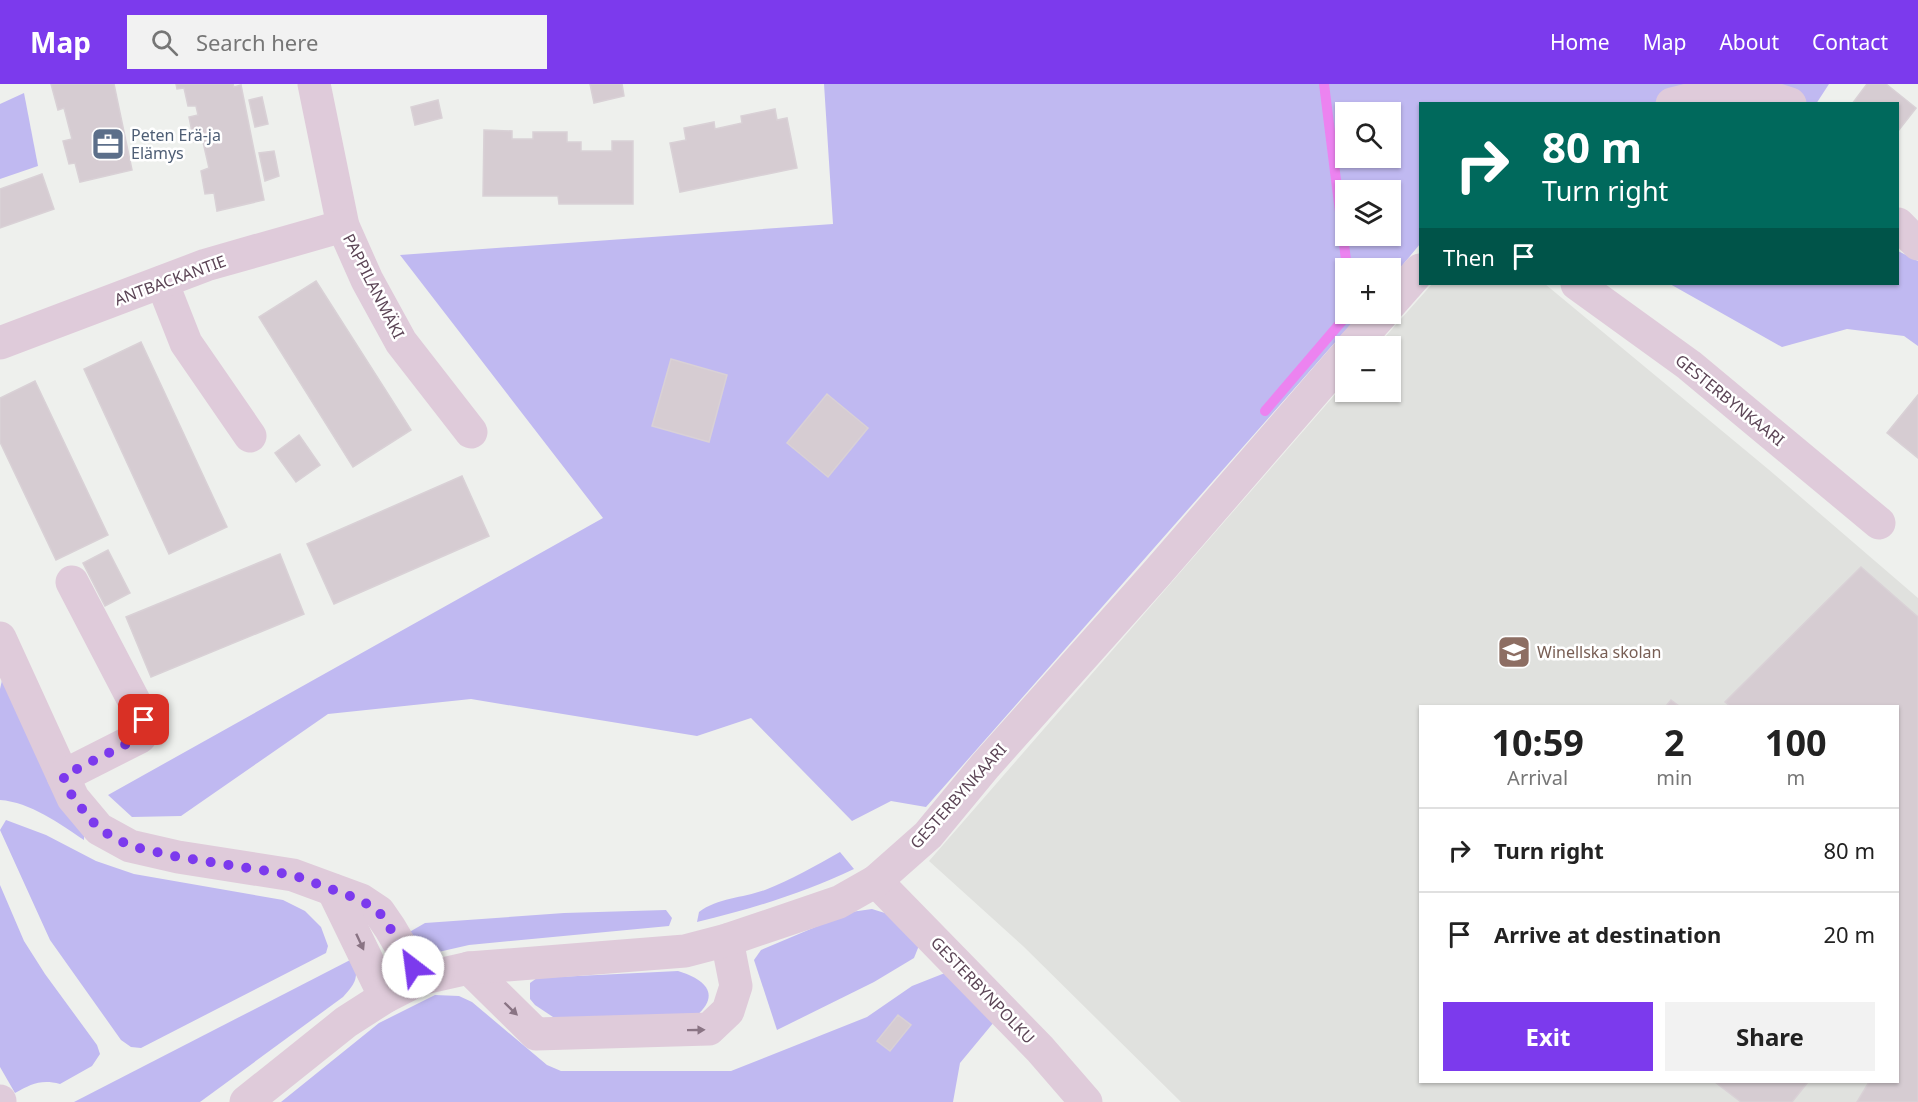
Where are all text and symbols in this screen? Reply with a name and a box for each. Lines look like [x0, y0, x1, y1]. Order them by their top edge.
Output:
search box [127, 15, 547, 69]
text: Map [30, 23, 91, 61]
icon: search [148, 26, 181, 59]
text: Search here [196, 27, 318, 57]
text: Home [1550, 28, 1610, 56]
text: Map [1643, 28, 1686, 56]
text: About [1719, 28, 1779, 56]
text: Contact [1812, 28, 1888, 56]
map controls [1335, 102, 1401, 402]
button: search [1335, 102, 1401, 168]
text: 80 m [1542, 118, 1642, 175]
place label: Peten Erä-ja Elämys [131, 124, 221, 164]
office icon: Peten Erä-ja Elämys [90, 126, 126, 162]
icon: right [1443, 126, 1521, 204]
text: Turn right [1542, 172, 1668, 209]
button: layers [1335, 180, 1401, 246]
street label: PAPPILANMÄKI [338, 230, 410, 342]
icon: arrive [1507, 240, 1540, 273]
text: Then [1443, 242, 1495, 272]
street label: ANTBACKANTIE [111, 250, 229, 310]
button: + [1335, 258, 1401, 324]
button: − [1335, 336, 1401, 402]
street label: GESTERBYNKAARI [1671, 349, 1789, 451]
school or university icon: Winellska skolan [1496, 634, 1532, 670]
place label: Winellska skolan [1537, 641, 1661, 663]
pin [118, 694, 169, 745]
icon: arrive [127, 703, 160, 736]
text: 10:59 [1491, 718, 1584, 767]
text: 2 [1664, 718, 1685, 767]
text: 100 [1765, 718, 1827, 767]
street label: GESTERBYNKAARI [905, 739, 1011, 853]
text: Arrival [1507, 764, 1568, 791]
text: min [1656, 764, 1692, 791]
text: m [1786, 764, 1805, 791]
icon: right [1443, 834, 1476, 867]
text: Turn right [1494, 835, 1604, 865]
text: 80 m [1824, 835, 1875, 865]
icon: arrive [1443, 918, 1476, 951]
text: Arrive at destination [1494, 919, 1721, 949]
text: 20 m [1824, 919, 1875, 949]
street label: GESTERBYNPOLKU [926, 932, 1040, 1048]
one-way arrow [355, 933, 364, 950]
position arrow [381, 935, 445, 999]
one-way arrow [503, 1002, 518, 1016]
button: Exit [1443, 1002, 1653, 1071]
button: Share [1665, 1002, 1875, 1071]
one-way arrow [686, 1025, 705, 1034]

